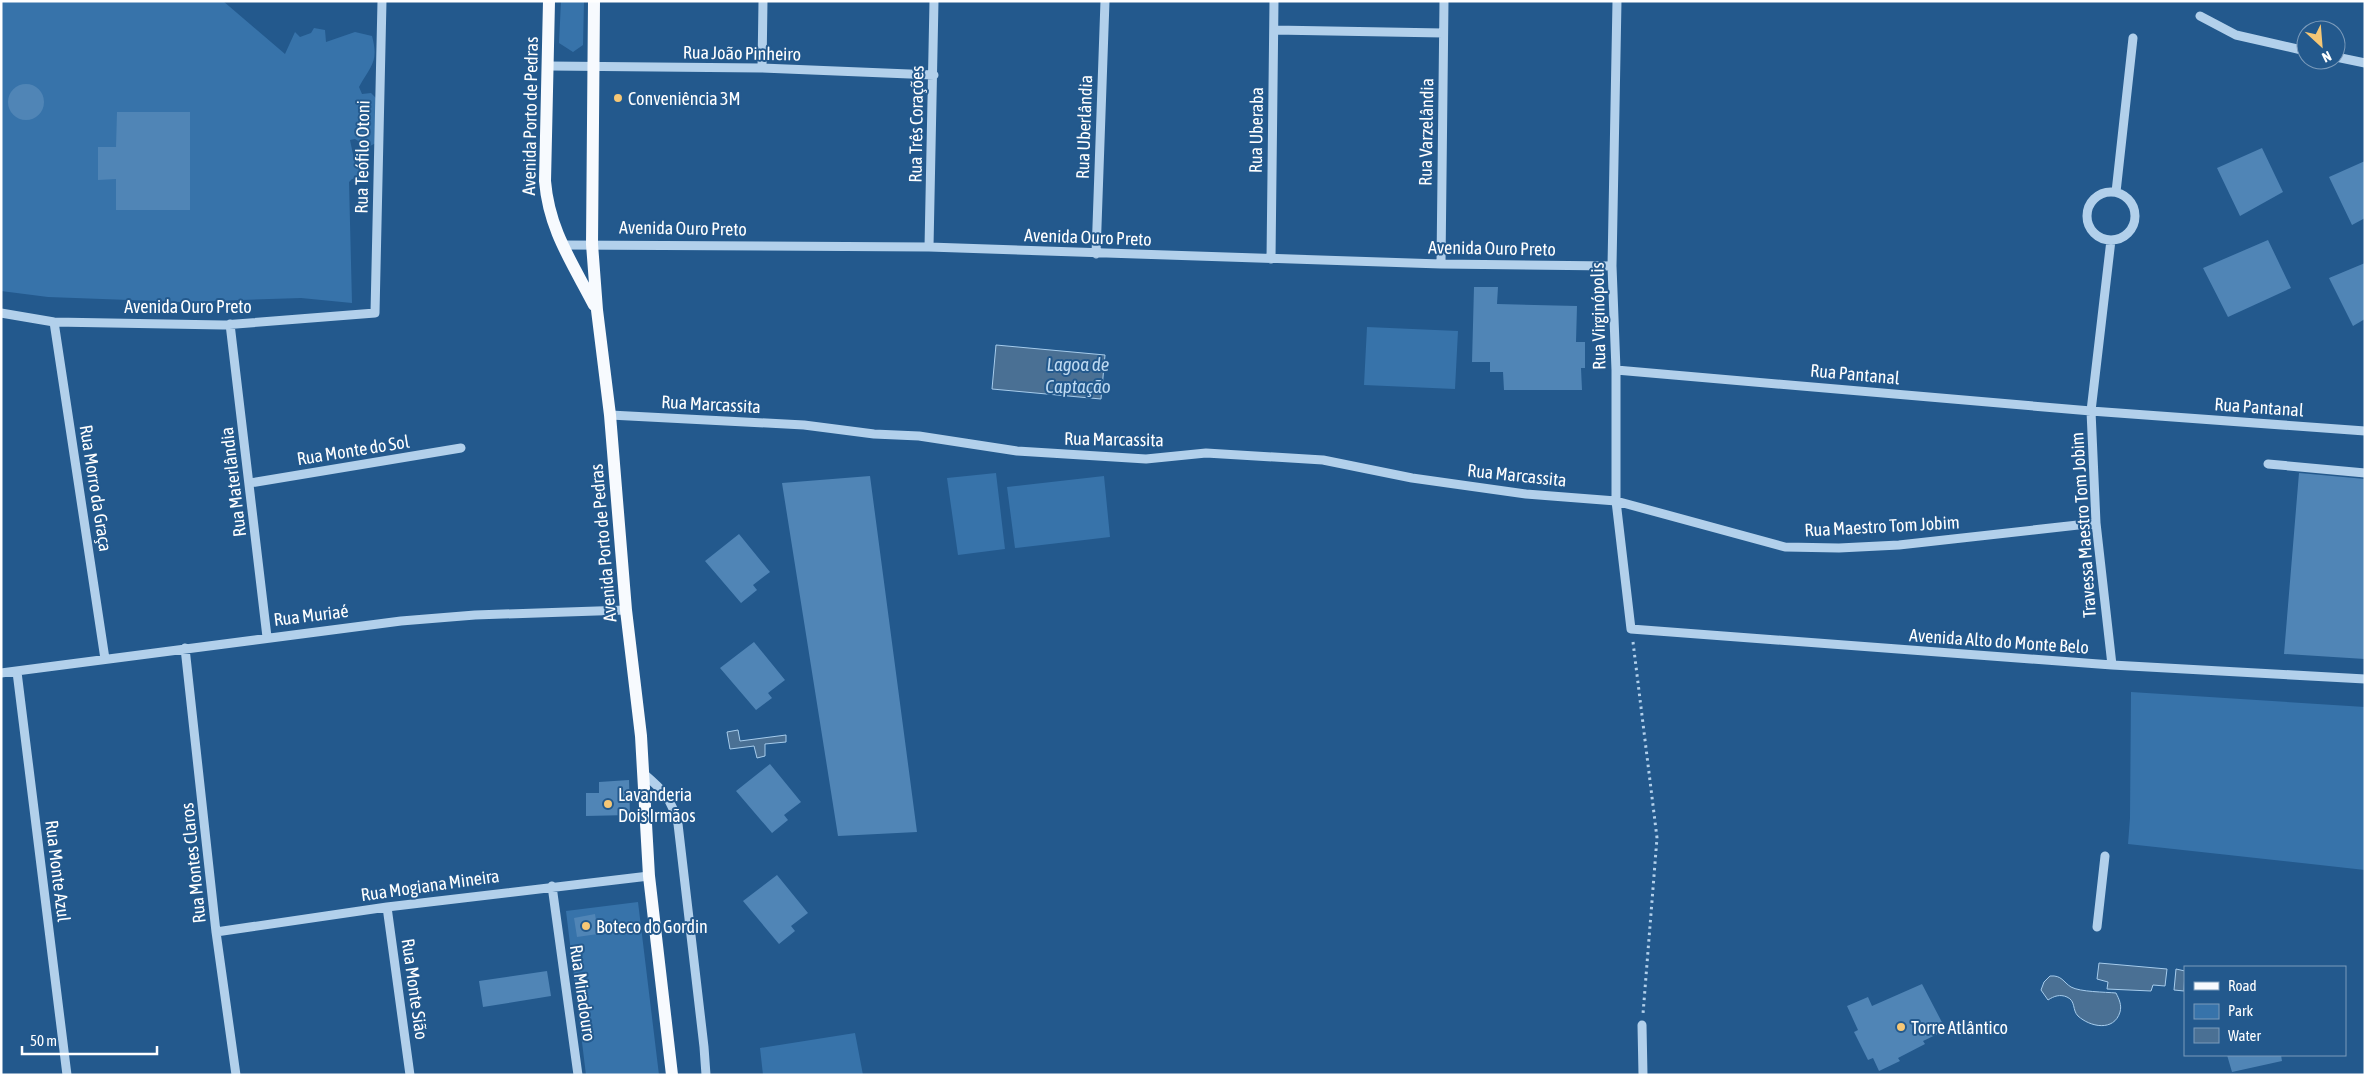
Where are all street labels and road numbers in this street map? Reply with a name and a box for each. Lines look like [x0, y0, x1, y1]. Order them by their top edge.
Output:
street label: Avenida Porto de Pedras [518, 36, 542, 196]
street label: Rua João Pinheiro [683, 41, 801, 65]
street label: Rua Três Corações [904, 65, 928, 183]
street label: Rua Uberlândia [1072, 75, 1096, 179]
street label: Rua Varzelândia [1415, 78, 1437, 186]
street label: Rua Uberaba [1245, 87, 1267, 173]
street label: Rua Teófilo Otoni [351, 100, 373, 214]
street label: Avenida Ouro Preto [619, 216, 747, 240]
street label: Avenida Ouro Preto [1024, 224, 1152, 250]
street label: Avenida Ouro Preto [1428, 236, 1556, 260]
street label: Rua Virginópolis [1587, 262, 1609, 370]
street label: Avenida Ouro Preto [124, 296, 252, 317]
street label: Rua Pantanal [1809, 360, 1901, 388]
street label: Rua Marcassita [661, 391, 761, 417]
street label: Rua Pantanal [2214, 393, 2305, 421]
street label: Rua Morro da Graça [76, 423, 116, 553]
street label: Rua Materlândia [216, 426, 250, 538]
street label: Rua Marcassita [1064, 428, 1164, 450]
street label: Rua Monte do Sol [295, 431, 411, 469]
street label: Travessa Maestro Tom Jobim [2066, 431, 2100, 619]
street label: Rua Marcassita [1466, 459, 1568, 491]
street label: Avenida Porto de Pedras [586, 463, 620, 623]
street label: Rua Maestro Tom Jobim [1804, 511, 1960, 541]
street label: Rua Muriaé [272, 600, 350, 630]
street label: Avenida Alto do Monte Belo [1908, 624, 2090, 658]
street label: Rua Montes Claros [176, 802, 210, 924]
street label: Rua Monte Azul [41, 819, 75, 923]
street label: Rua Mogiana Mineira [359, 865, 501, 905]
street label: Rua Monte Sião [398, 937, 432, 1041]
street label: Rua Miradouro [566, 943, 600, 1043]

